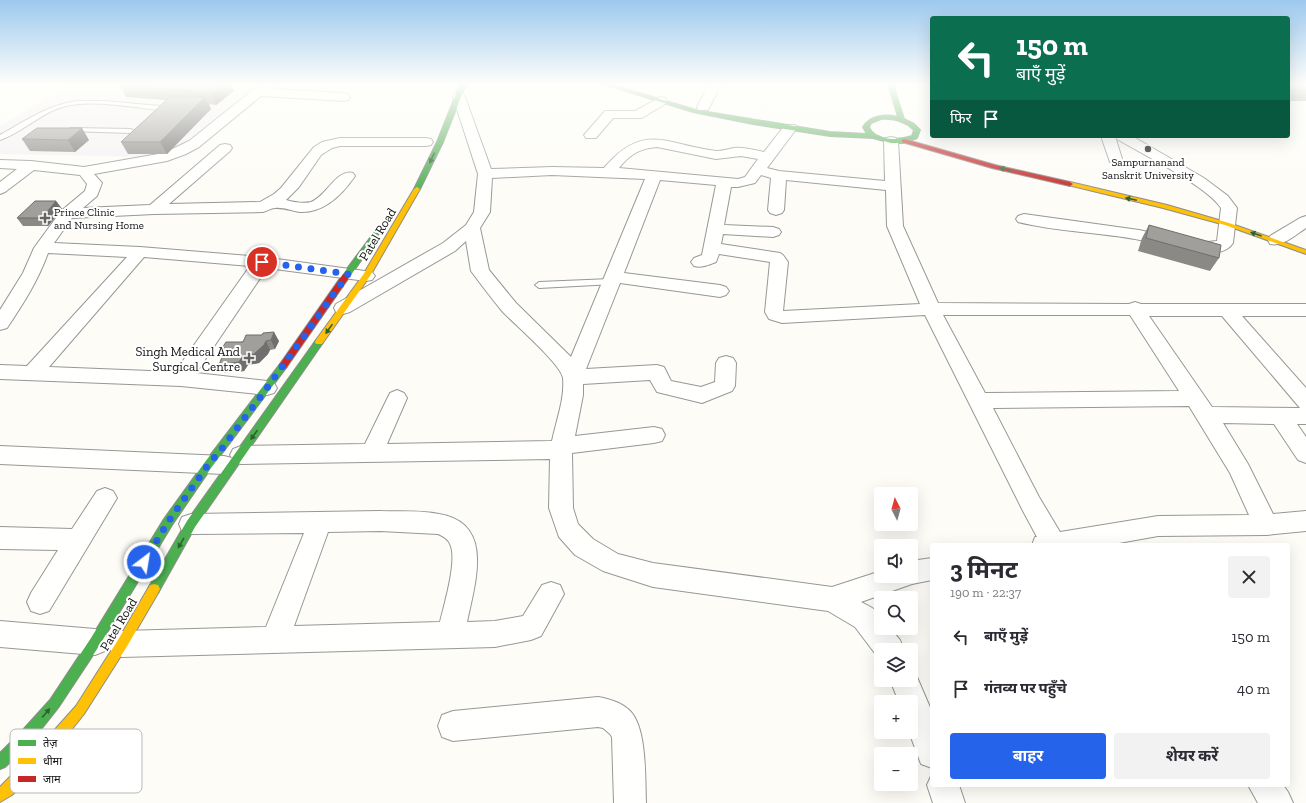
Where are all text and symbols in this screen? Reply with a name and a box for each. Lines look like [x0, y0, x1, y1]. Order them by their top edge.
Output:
text: 150 m [1016, 29, 1088, 62]
icon: left [950, 32, 1002, 84]
text: बाएँ मुड़ें [1016, 63, 1065, 85]
icon: arrive [980, 108, 1002, 130]
text: फिर [950, 109, 972, 127]
marker: Sampurnanand Sanskrit University [1143, 144, 1153, 154]
one-way arrow [429, 153, 435, 164]
place label: Sampurnanand Sanskrit University [1102, 156, 1194, 182]
one-way arrow [998, 166, 1010, 172]
one-way arrow [1125, 195, 1137, 201]
street label: Patel Road [356, 205, 399, 263]
place label: Prince Clinic and Nursing Home [54, 206, 144, 232]
marker: Prince Clinic and Nursing Home [39, 212, 51, 224]
one-way arrow [1250, 230, 1262, 236]
pin [245, 245, 279, 279]
icon: arrive [251, 251, 273, 273]
one-way arrow [325, 324, 333, 334]
place label: Singh Medical And Surgical Centre [135, 344, 240, 374]
marker: Singh Medical And Surgical Centre [243, 352, 255, 364]
one-way arrow [250, 430, 258, 441]
north arrow [874, 487, 918, 531]
map controls [874, 487, 918, 791]
one-way arrow [177, 537, 184, 548]
button: sound [874, 539, 918, 583]
position arrow [123, 541, 165, 583]
text: 3 मिनट [950, 555, 1018, 584]
button: close [1228, 556, 1270, 598]
text: 190 m · 22:37 [950, 585, 1021, 600]
button: search [874, 591, 918, 635]
street label: Patel Road [97, 595, 140, 653]
icon: left [950, 626, 972, 648]
text: बाएँ मुड़ें [984, 627, 1028, 645]
text: 150 m [1232, 628, 1270, 646]
button: layers [874, 643, 918, 687]
icon: arrive [950, 678, 972, 700]
text: गंतव्य पर पहुँचे [984, 679, 1067, 697]
text: 40 m [1237, 680, 1270, 698]
button: + [874, 695, 918, 739]
one-way arrow [42, 708, 51, 719]
legend [10, 729, 142, 793]
button: बाहर [950, 733, 1106, 779]
button: शेयर करें [1114, 733, 1270, 779]
text: तेज़ [43, 737, 58, 750]
button: − [874, 747, 918, 791]
text: धीमा [43, 755, 62, 768]
text: जाम [43, 773, 61, 786]

